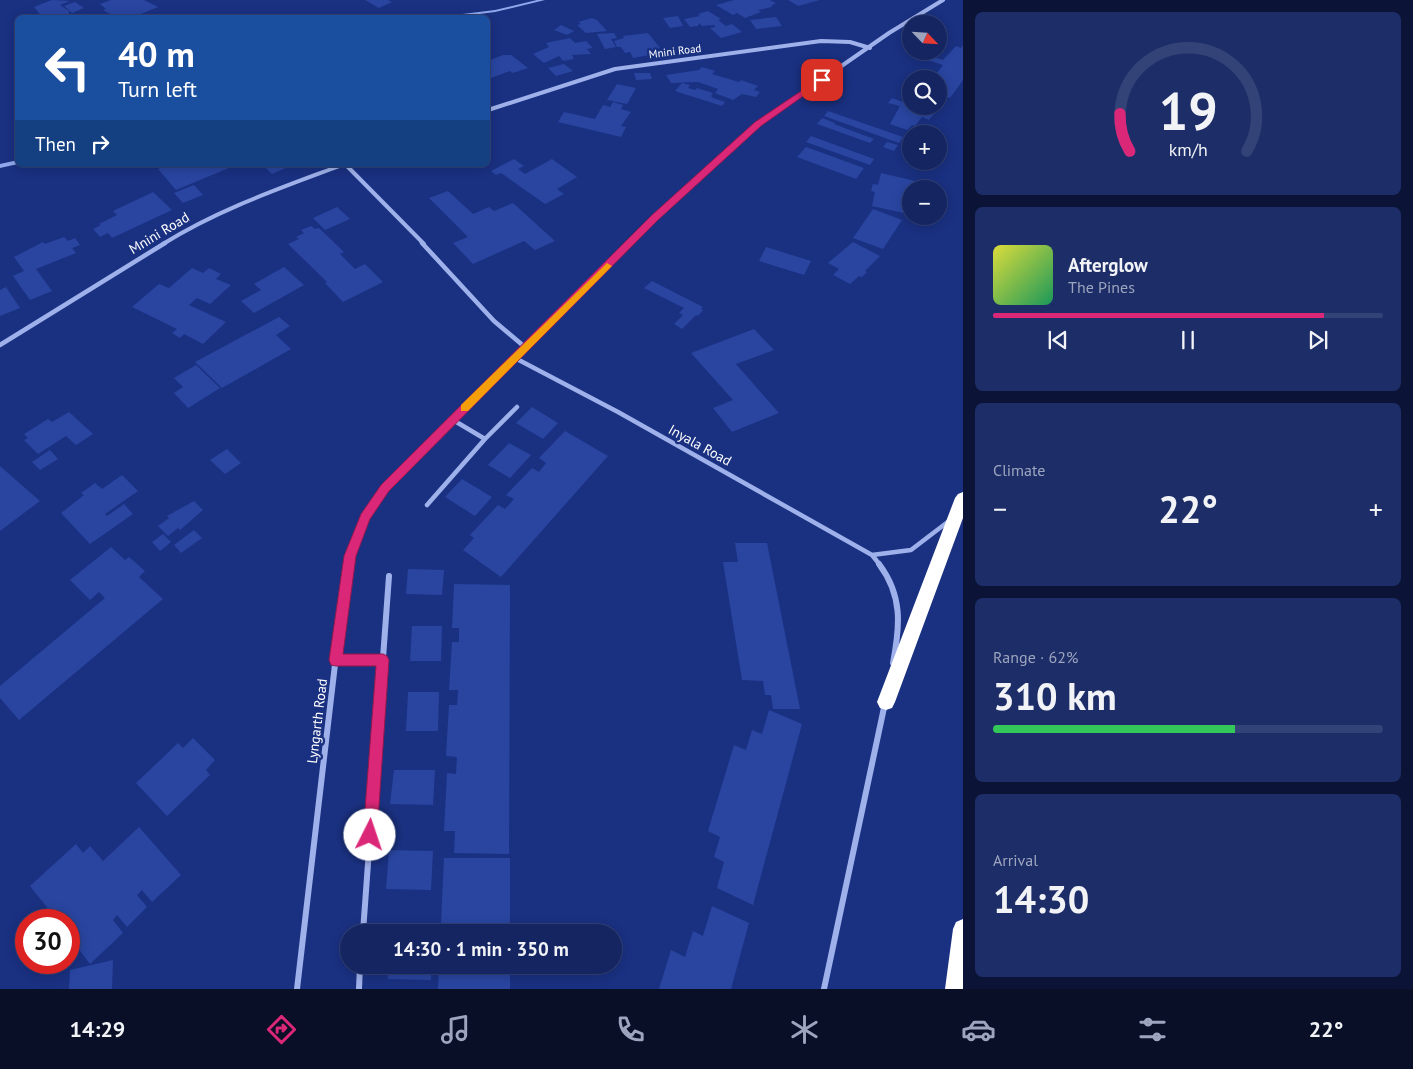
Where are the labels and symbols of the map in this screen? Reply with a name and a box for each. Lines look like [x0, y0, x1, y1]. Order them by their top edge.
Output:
north arrow [902, 15, 948, 60]
street label: Mnini Road [648, 41, 702, 61]
pin [801, 59, 843, 101]
street label: Mnini Road [126, 208, 192, 258]
street label: Inyala Road [665, 420, 735, 470]
street label: Lyngarth Road [303, 677, 331, 765]
position arrow [343, 808, 395, 860]
speed limit sign: 30 [15, 909, 80, 974]

